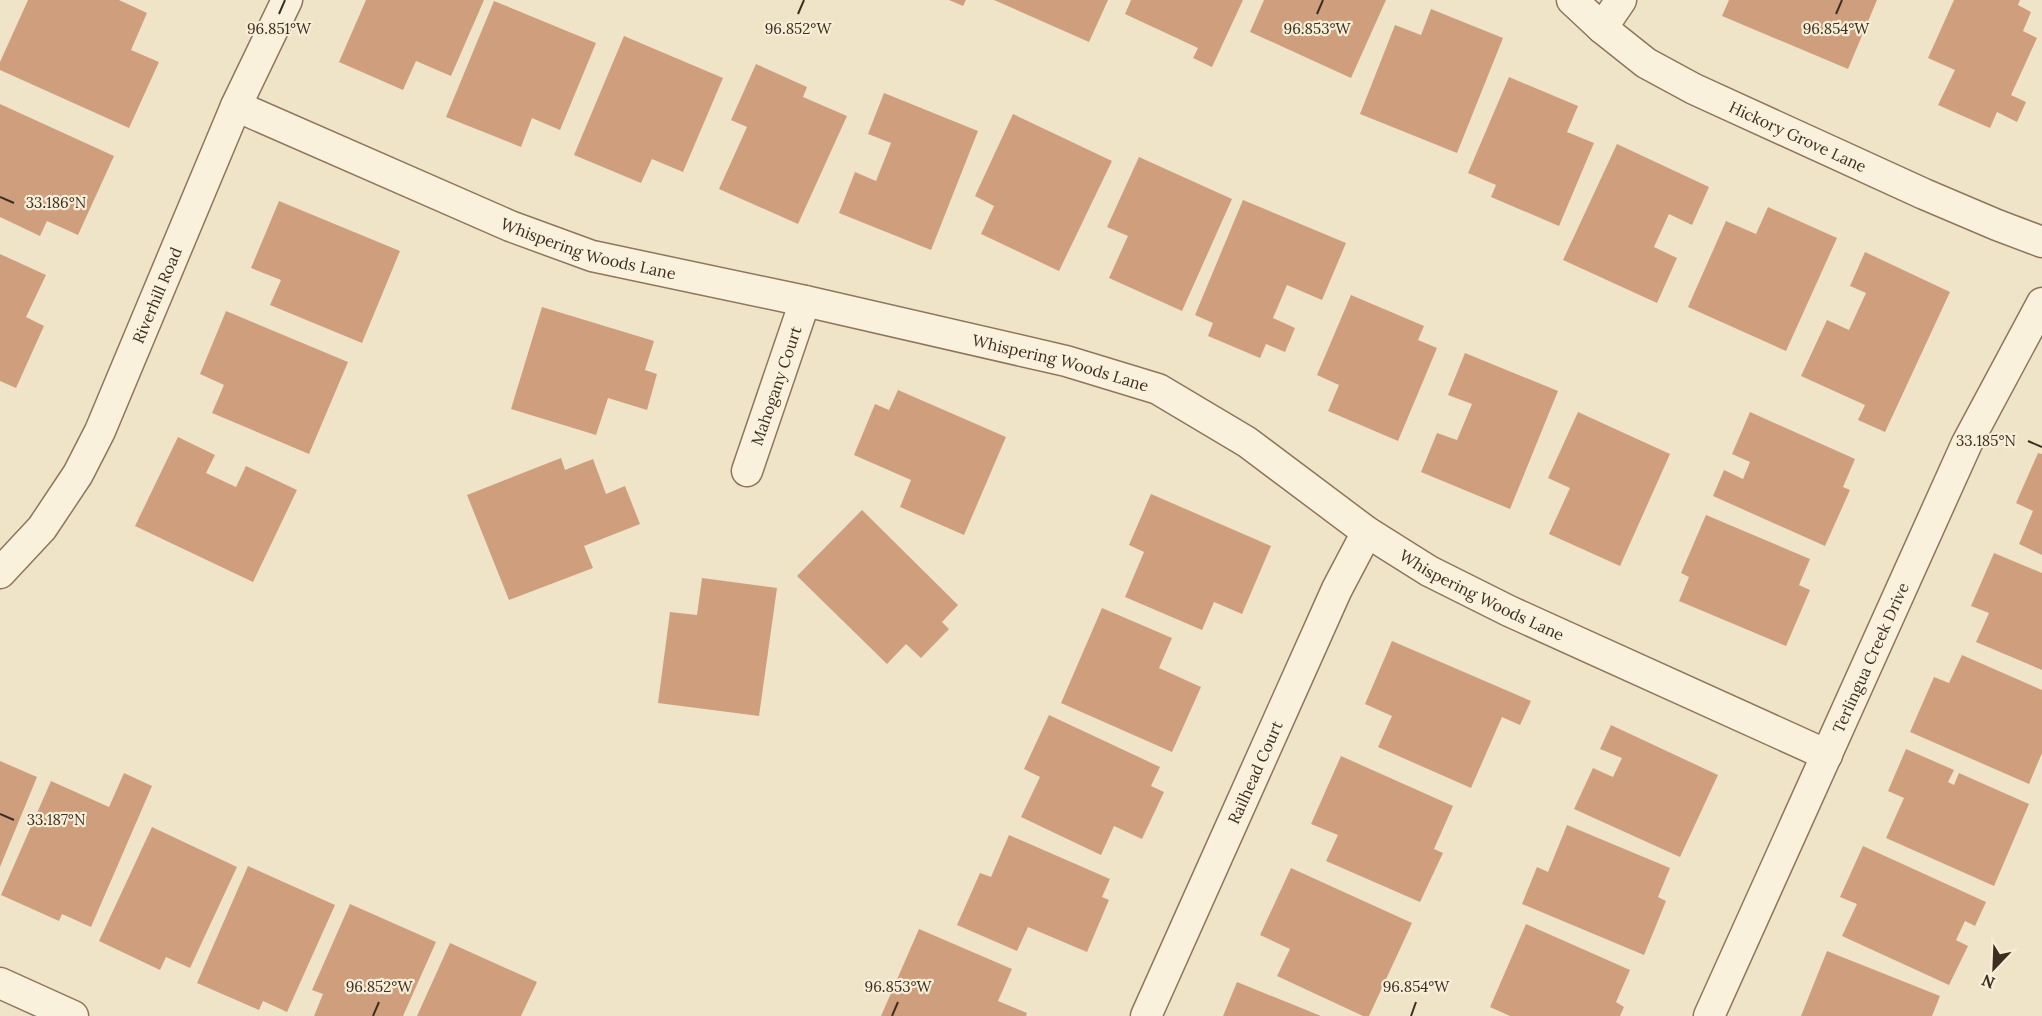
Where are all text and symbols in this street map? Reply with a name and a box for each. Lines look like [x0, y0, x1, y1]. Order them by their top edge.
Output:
text: 96.851°W [247, 19, 312, 38]
text: 96.852°W [765, 19, 832, 38]
text: 96.853°W [1284, 19, 1352, 38]
text: 96.854°W [1803, 19, 1870, 38]
street label: Hickory Grove Lane [1726, 96, 1870, 176]
text: 33.186°N [26, 193, 86, 212]
street label: Whispering Woods Lane [498, 213, 678, 284]
street label: Riverhill Road [128, 244, 186, 346]
street label: Mahogany Court [746, 323, 806, 448]
street label: Whispering Woods Lane [970, 330, 1151, 396]
text: 33.185°N [1956, 431, 2016, 450]
street label: Whispering Woods Lane [1396, 545, 1568, 645]
street label: Terlingua Creek Drive [1828, 579, 1913, 736]
street label: Railhead Court [1223, 717, 1287, 827]
text: 33.187°N [27, 810, 85, 829]
north arrow [1964, 938, 2024, 998]
text: N [1979, 970, 1998, 993]
text: 96.852°W [346, 977, 413, 996]
text: 96.853°W [865, 977, 933, 996]
text: 96.854°W [1383, 977, 1450, 996]

